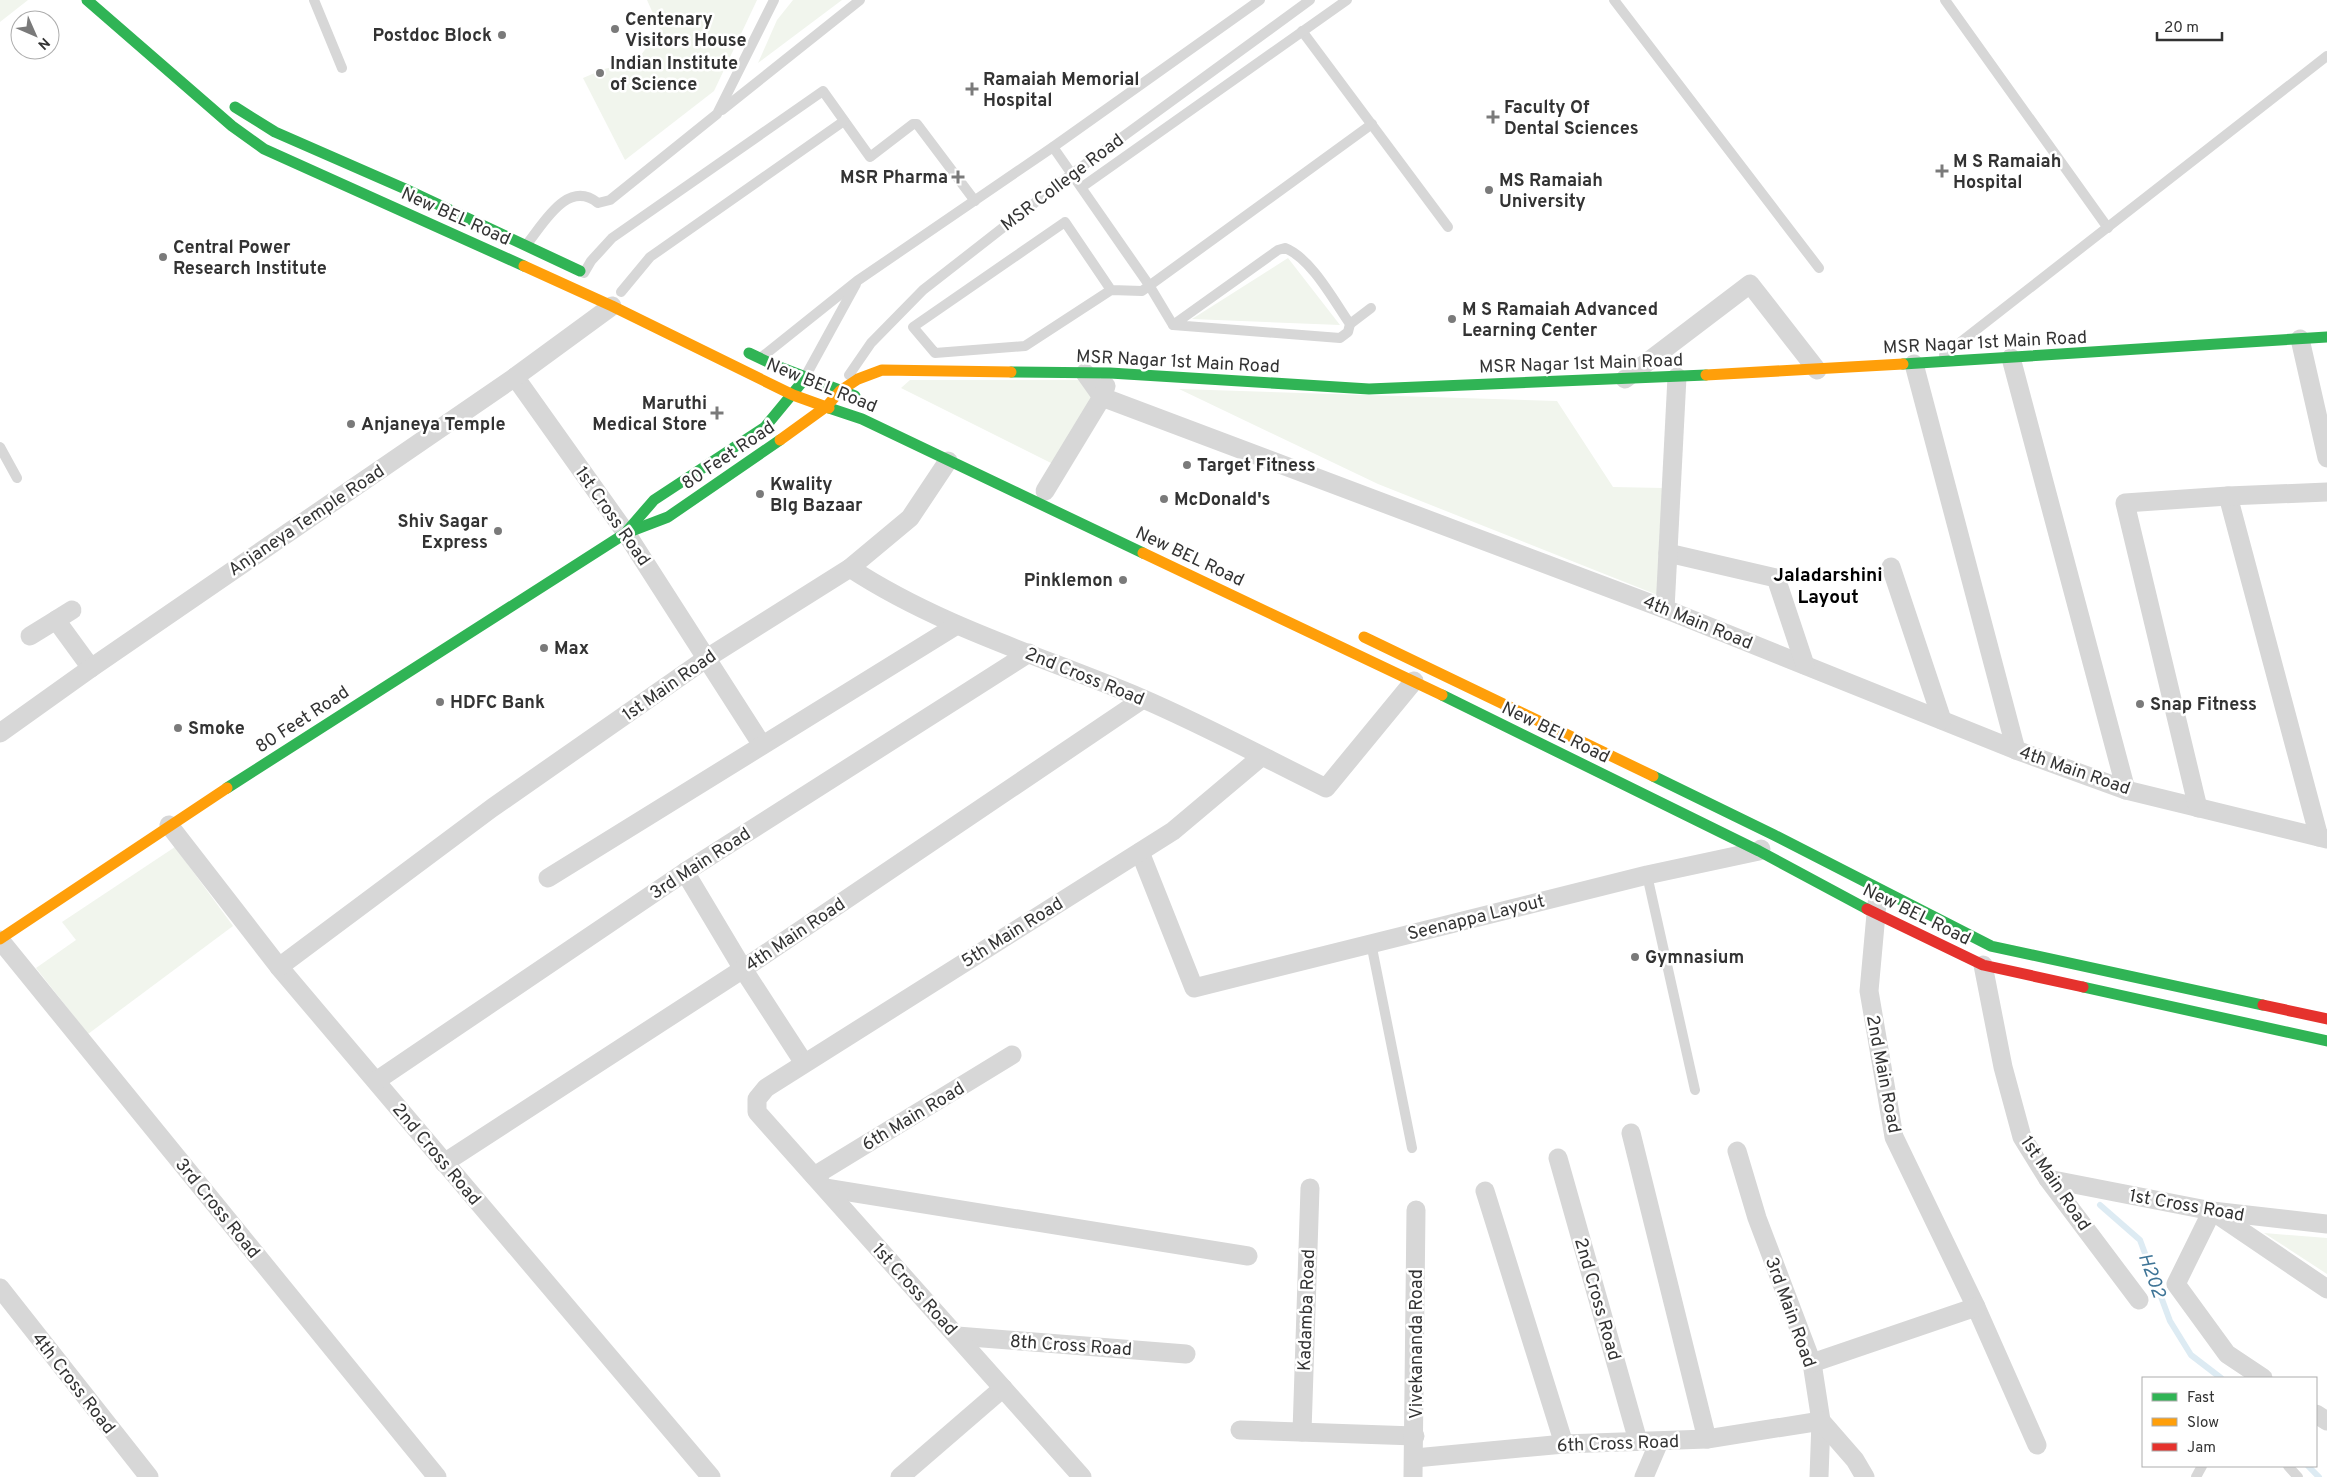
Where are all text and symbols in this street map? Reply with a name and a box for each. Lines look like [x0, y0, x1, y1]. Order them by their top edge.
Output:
place label: Centenary Visitors House [625, 9, 747, 53]
north arrow [10, 10, 60, 60]
scale bar [2157, 10, 2222, 42]
text: 20 m [2164, 19, 2199, 38]
marker: Centenary Visitors House [609, 23, 621, 35]
place label: Postdoc Block [372, 25, 492, 48]
marker: Postdoc Block [496, 29, 508, 41]
text: N [34, 34, 53, 53]
place label: Indian Institute of Science [610, 53, 738, 97]
marker: Indian Institute of Science [594, 67, 606, 79]
place label: Ramaiah Memorial Hospital [983, 69, 1140, 113]
marker: Ramaiah Memorial Hospital [965, 82, 979, 96]
place label: Faculty Of Dental Sciences [1504, 97, 1639, 141]
marker: Faculty Of Dental Sciences [1486, 110, 1500, 124]
street label: MSR College Road [997, 129, 1129, 237]
place label: M S Ramaiah Hospital [1953, 151, 2061, 195]
marker: M S Ramaiah Hospital [1935, 164, 1949, 178]
place label: MSR Pharma [840, 167, 948, 190]
place label: MS Ramaiah University [1499, 170, 1603, 214]
marker: MSR Pharma [952, 171, 964, 183]
street label: New BEL Road [397, 183, 514, 252]
marker: MS Ramaiah University [1483, 184, 1495, 196]
place label: Central Power Research Institute [173, 237, 327, 281]
marker: Central Power Research Institute [157, 251, 169, 263]
place label: M S Ramaiah Advanced Learning Center [1462, 299, 1658, 343]
marker: M S Ramaiah Advanced Learning Center [1446, 313, 1458, 325]
street label: MSR Nagar 1st Main Road [1882, 327, 2088, 360]
street label: MSR Nagar 1st Main Road [1075, 346, 1281, 379]
street label: MSR Nagar 1st Main Road [1479, 349, 1684, 380]
street label: New BEL Road [763, 354, 880, 419]
place label: Maruthi Medical Store [592, 393, 707, 437]
marker: Maruthi Medical Store [711, 407, 723, 419]
place label: Anjaneya Temple [361, 414, 505, 437]
street label: 80 Feet Road [678, 417, 780, 496]
marker: Anjaneya Temple [345, 418, 357, 430]
place label: Target Fitness [1197, 455, 1316, 478]
marker: Target Fitness [1181, 459, 1193, 471]
street label: Anjaneya Temple Road [224, 460, 389, 582]
street label: 1st Cross Road [569, 463, 655, 571]
place label: Kwality BIg Bazaar [770, 474, 863, 518]
marker: Kwality BIg Bazaar [754, 488, 766, 500]
place label: McDonald's [1174, 489, 1270, 512]
marker: McDonald's [1158, 493, 1170, 505]
place label: Shiv Sagar Express [397, 511, 488, 555]
street label: New BEL Road [1131, 522, 1247, 593]
marker: Shiv Sagar Express [492, 525, 504, 537]
district label: Jaladarshini Layout [1773, 564, 1883, 610]
place label: Pinklemon [1024, 570, 1113, 593]
marker: Pinklemon [1117, 574, 1129, 586]
street label: 4th Main Road [1639, 591, 1756, 656]
place label: Max [554, 638, 589, 661]
marker: Max [538, 642, 550, 654]
street label: 2nd Cross Road [1021, 643, 1147, 712]
street label: 1st Main Road [618, 645, 721, 727]
street label: 80 Feet Road [251, 681, 354, 759]
place label: HDFC Bank [450, 692, 545, 715]
place label: Snap Fitness [2150, 694, 2257, 717]
marker: HDFC Bank [434, 696, 446, 708]
street label: New BEL Road [1498, 697, 1613, 769]
marker: Snap Fitness [2134, 698, 2146, 710]
place label: Smoke [188, 718, 245, 741]
marker: Smoke [172, 722, 184, 734]
street label: 4th Main Road [2016, 742, 2133, 801]
street label: 3rd Main Road [646, 823, 756, 905]
street label: New BEL Road [1859, 879, 1974, 951]
street label: Seenappa Layout [1405, 890, 1547, 947]
street label: 4th Main Road [741, 893, 850, 977]
street label: 5th Main Road [958, 893, 1068, 974]
place label: Gymnasium [1645, 947, 1744, 970]
marker: Gymnasium [1629, 951, 1641, 963]
street label: 2nd Main Road [1860, 1013, 1905, 1135]
street label: 6th Main Road [858, 1078, 969, 1157]
street label: 2nd Cross Road [386, 1099, 485, 1211]
street label: 1st Main Road [2015, 1132, 2095, 1236]
street label: 3rd Cross Road [169, 1154, 264, 1264]
street label: 1st Cross Road [2127, 1185, 2246, 1228]
street label: 2nd Cross Road [1568, 1235, 1625, 1363]
street label: 1st Cross Road [866, 1239, 961, 1341]
street label: Kadamba Road [1294, 1249, 1321, 1371]
water label: H202 [2132, 1250, 2171, 1302]
street label: 3rd Main Road [1759, 1254, 1820, 1371]
street label: Vivekananda Road [1406, 1269, 1429, 1419]
street label: 4th Cross Road [26, 1328, 120, 1439]
street label: 8th Cross Road [1009, 1331, 1133, 1362]
legend [2142, 1377, 2317, 1467]
text: Fast [2187, 1389, 2215, 1408]
text: Slow [2187, 1414, 2219, 1433]
street label: 6th Cross Road [1556, 1431, 1680, 1458]
text: Jam [2187, 1439, 2216, 1458]

